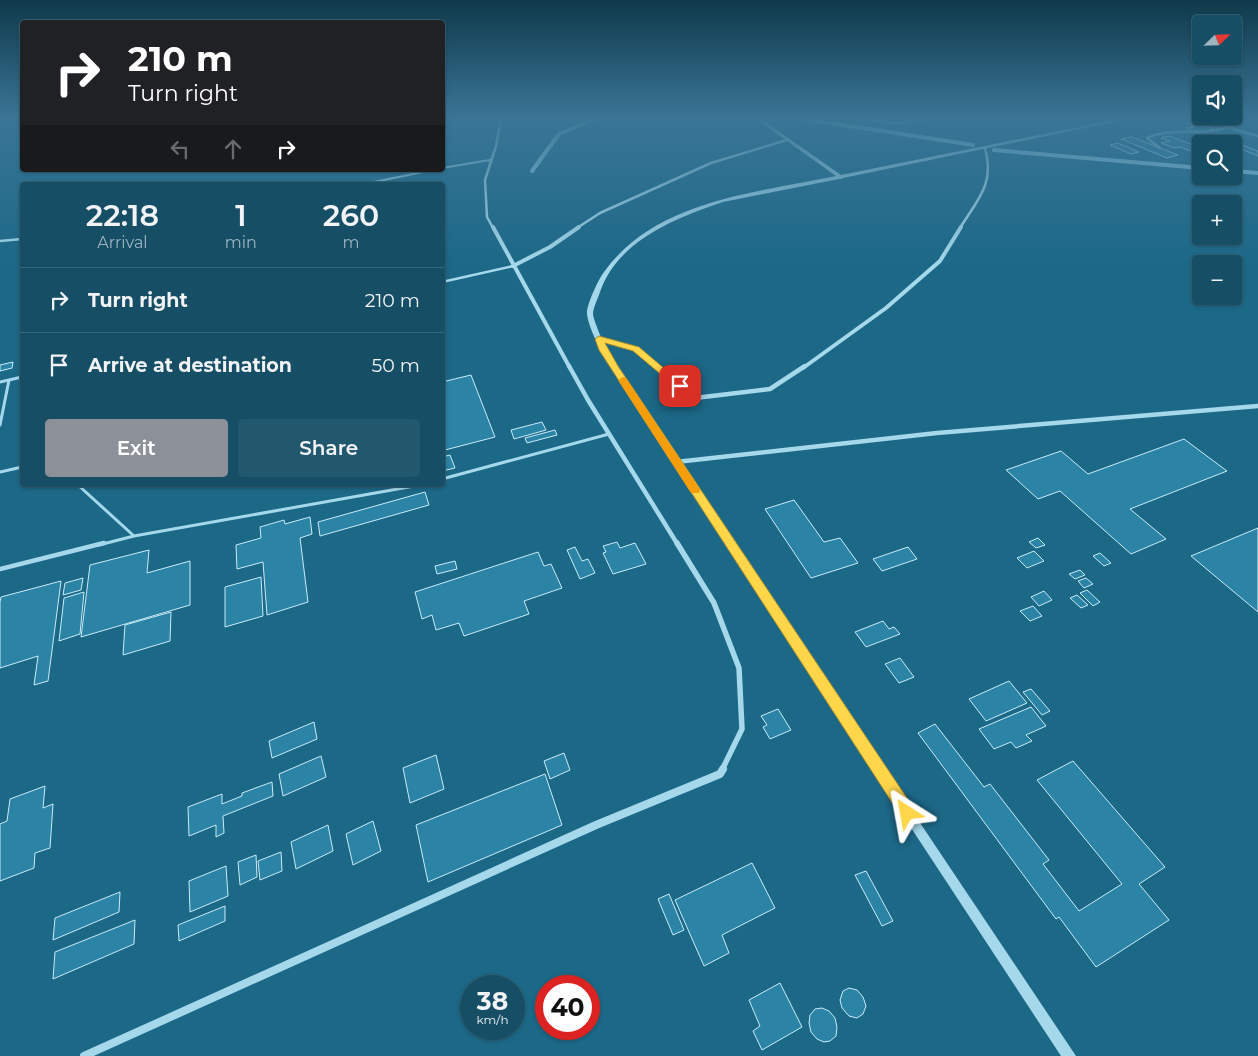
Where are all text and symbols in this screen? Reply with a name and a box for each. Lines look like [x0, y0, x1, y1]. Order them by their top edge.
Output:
north arrow [1192, 15, 1242, 65]
map controls [1192, 15, 1242, 305]
text: 210 m [128, 37, 233, 80]
icon: right [45, 40, 110, 105]
button: sound [1192, 75, 1242, 125]
text: Turn right [128, 80, 238, 107]
icon: left [166, 135, 194, 163]
icon: ahead [219, 135, 247, 163]
icon: right [272, 135, 300, 163]
button: search [1192, 135, 1242, 185]
button: + [1192, 195, 1242, 245]
text: 22:18 [86, 197, 159, 234]
text: 1 [235, 197, 247, 234]
text: 260 [323, 197, 379, 234]
text: Arrival [97, 233, 148, 252]
text: min [225, 233, 257, 252]
text: m [342, 233, 359, 252]
button: − [1192, 255, 1242, 305]
icon: right [45, 286, 73, 314]
text: Turn right [88, 289, 188, 312]
text: 210 m [365, 289, 420, 312]
icon: arrive [45, 351, 73, 379]
text: Arrive at destination [88, 354, 292, 377]
text: 50 m [372, 354, 420, 377]
pin [659, 365, 701, 407]
icon: arrive [666, 372, 694, 400]
button: Exit [45, 419, 228, 477]
button: Share [238, 419, 420, 477]
position arrow [880, 786, 932, 838]
speed limit sign: 40 [535, 975, 600, 1040]
text: 38 [477, 986, 508, 1016]
text: km/h [476, 1012, 509, 1027]

